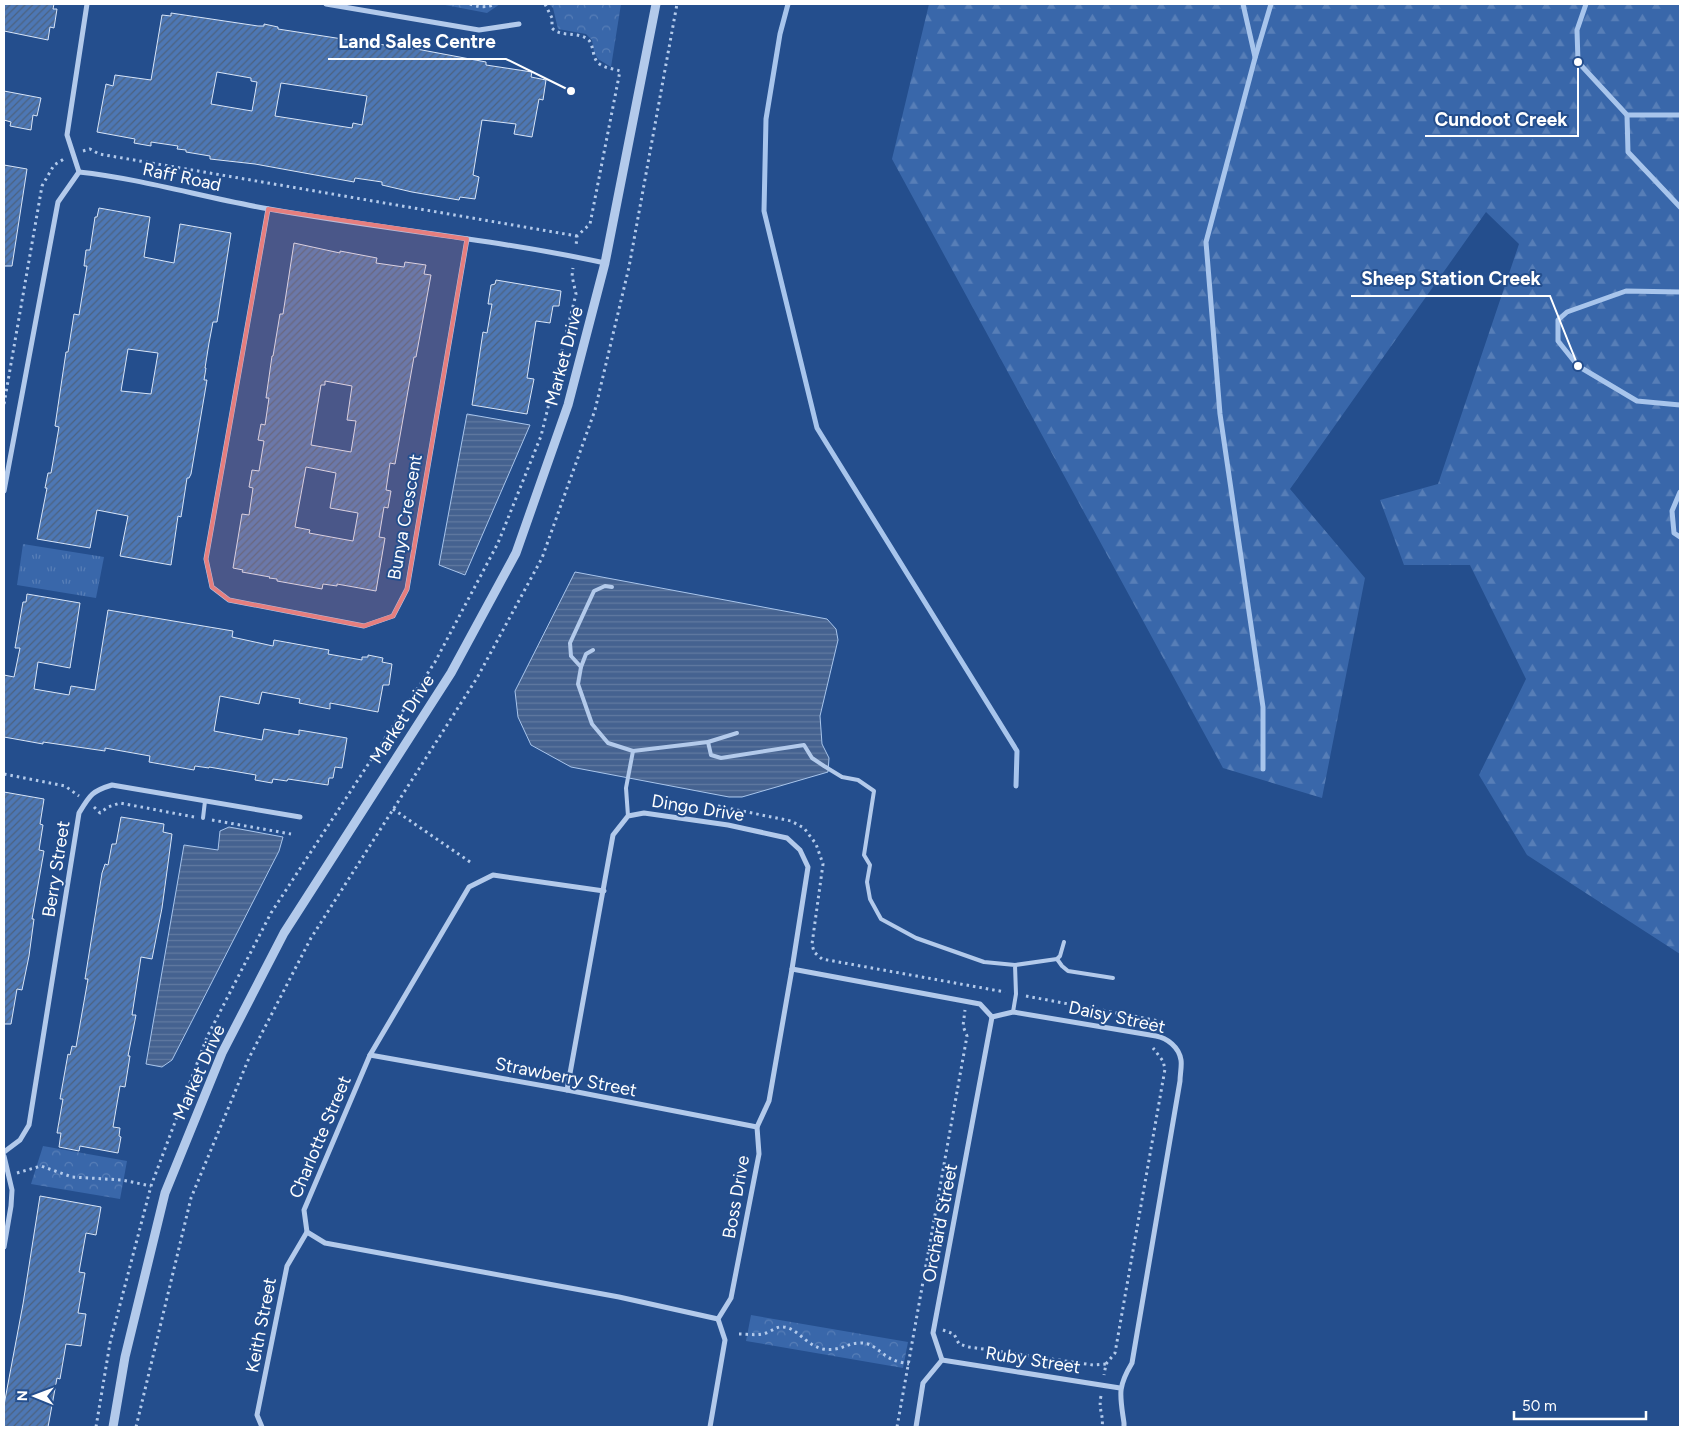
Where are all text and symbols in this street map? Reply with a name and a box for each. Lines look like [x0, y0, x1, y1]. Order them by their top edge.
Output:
callout: Land Sales Centre [328, 25, 506, 59]
text: Land Sales Centre [338, 30, 496, 53]
callout: Cundoot Creek [1425, 102, 1578, 136]
text: Cundoot Creek [1434, 108, 1568, 131]
street label: Raff Road [141, 158, 223, 196]
callout: Sheep Station Creek [1351, 262, 1550, 296]
text: Sheep Station Creek [1361, 267, 1542, 290]
street label: Market Drive [540, 304, 588, 408]
street label: Bunya Crescent [383, 452, 427, 582]
street label: Market Drive [365, 670, 439, 768]
street label: Dingo Drive [650, 790, 746, 826]
street label: Berry Street [38, 819, 75, 919]
street label: Daisy Street [1067, 996, 1168, 1038]
street label: Market Drive [168, 1021, 230, 1123]
street label: Strawberry Street [493, 1052, 639, 1102]
street label: Charlotte Street [284, 1072, 356, 1202]
street label: Boss Drive [718, 1153, 754, 1240]
street label: Orchard Street [918, 1162, 962, 1284]
street label: Keith Street [241, 1275, 281, 1374]
street label: Ruby Street [984, 1342, 1082, 1378]
north arrow [10, 1371, 60, 1421]
scale bar [1514, 1388, 1646, 1420]
text: N [14, 1390, 31, 1401]
text: 50 m [1522, 1397, 1557, 1415]

